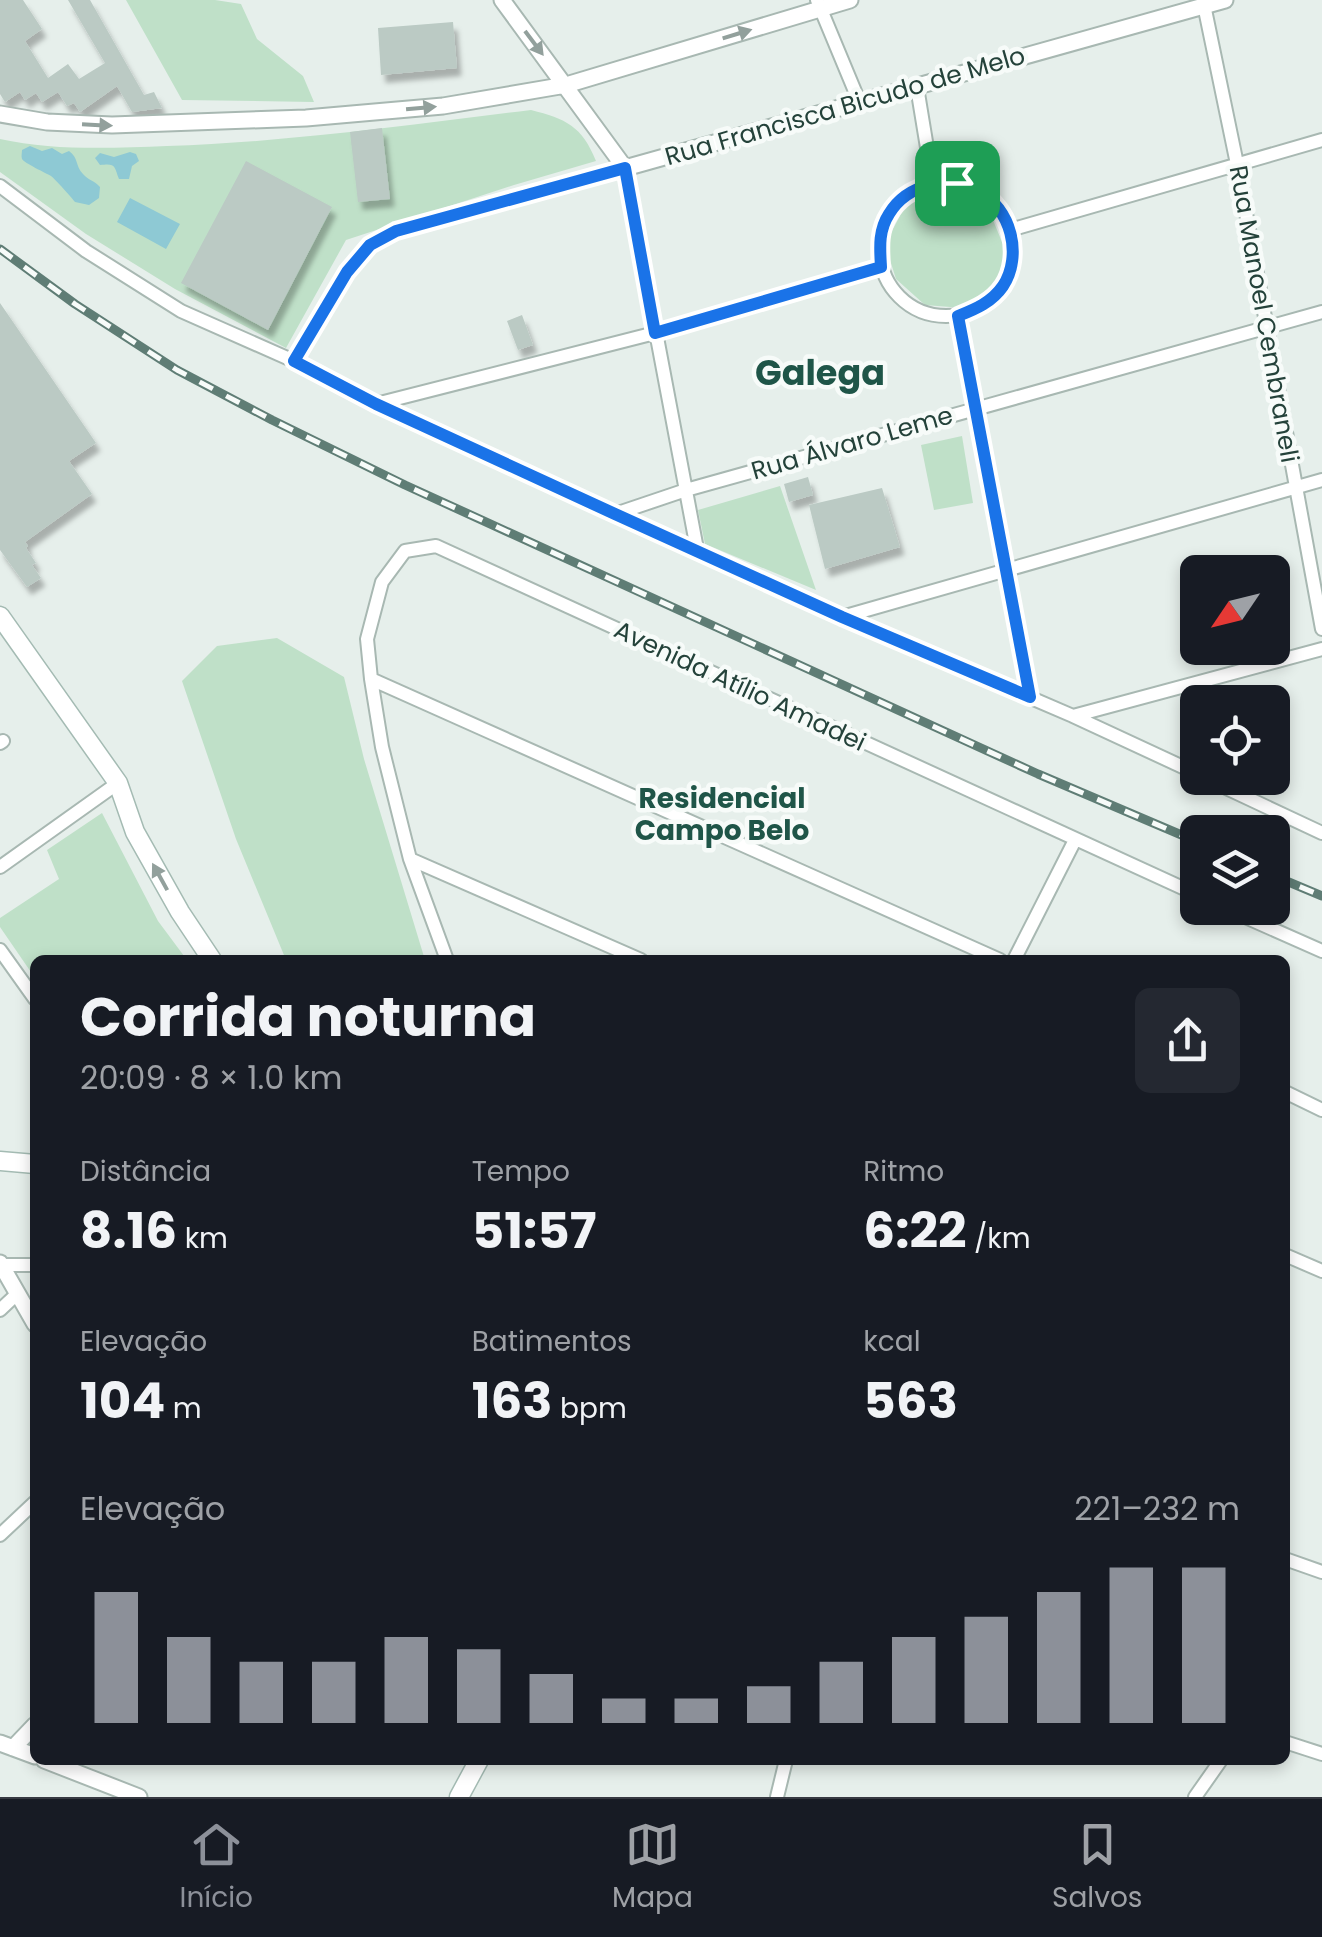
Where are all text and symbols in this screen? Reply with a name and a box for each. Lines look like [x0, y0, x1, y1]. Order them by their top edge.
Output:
one-way arrow [722, 26, 752, 41]
one-way arrow [523, 30, 543, 56]
street label: Rua Francisca Bicudo de Melo [661, 38, 1029, 174]
one-way arrow [406, 99, 437, 115]
one-way arrow [81, 117, 113, 133]
pin [915, 141, 1000, 226]
icon: arrive [930, 156, 985, 211]
street label: Rua Manoel Cembraneli [1221, 163, 1307, 465]
district label: Galega [755, 348, 885, 397]
street label: Rua Álvaro Leme [747, 397, 957, 489]
north arrow [1180, 555, 1290, 665]
map controls [1180, 555, 1290, 925]
street label: Avenida Atílio Amadei [608, 612, 872, 760]
button: locate [1180, 685, 1290, 795]
district label: Residencial Campo Belo [635, 779, 809, 850]
button: layers [1180, 815, 1290, 925]
one-way arrow [152, 863, 170, 891]
text: Corrida noturna [80, 978, 536, 1055]
button: share [1135, 988, 1240, 1093]
text: 20:09 · 8 × 1.0 km [80, 1055, 342, 1100]
text: Distância [80, 1152, 211, 1191]
text: Tempo [472, 1152, 570, 1191]
text: Ritmo [863, 1152, 944, 1191]
text: 8.16 [80, 1195, 177, 1266]
text: 51:57 [472, 1195, 596, 1266]
text: 6:22 [863, 1195, 966, 1266]
text: km [177, 1219, 228, 1258]
text: /km [966, 1219, 1031, 1258]
text: Elevação [80, 1322, 207, 1361]
text: Batimentos [472, 1322, 632, 1361]
text: kcal [863, 1322, 921, 1361]
text: 104 [80, 1365, 165, 1436]
text: 163 [472, 1365, 553, 1436]
text: 563 [863, 1365, 958, 1436]
text: m [165, 1389, 202, 1428]
text: bpm [553, 1389, 627, 1428]
text: Elevação [80, 1486, 225, 1531]
text: 221–232 m [1074, 1486, 1240, 1531]
tab: Início [180, 1817, 253, 1919]
tab: Mapa [612, 1817, 693, 1919]
tab: Salvos [1052, 1817, 1142, 1919]

